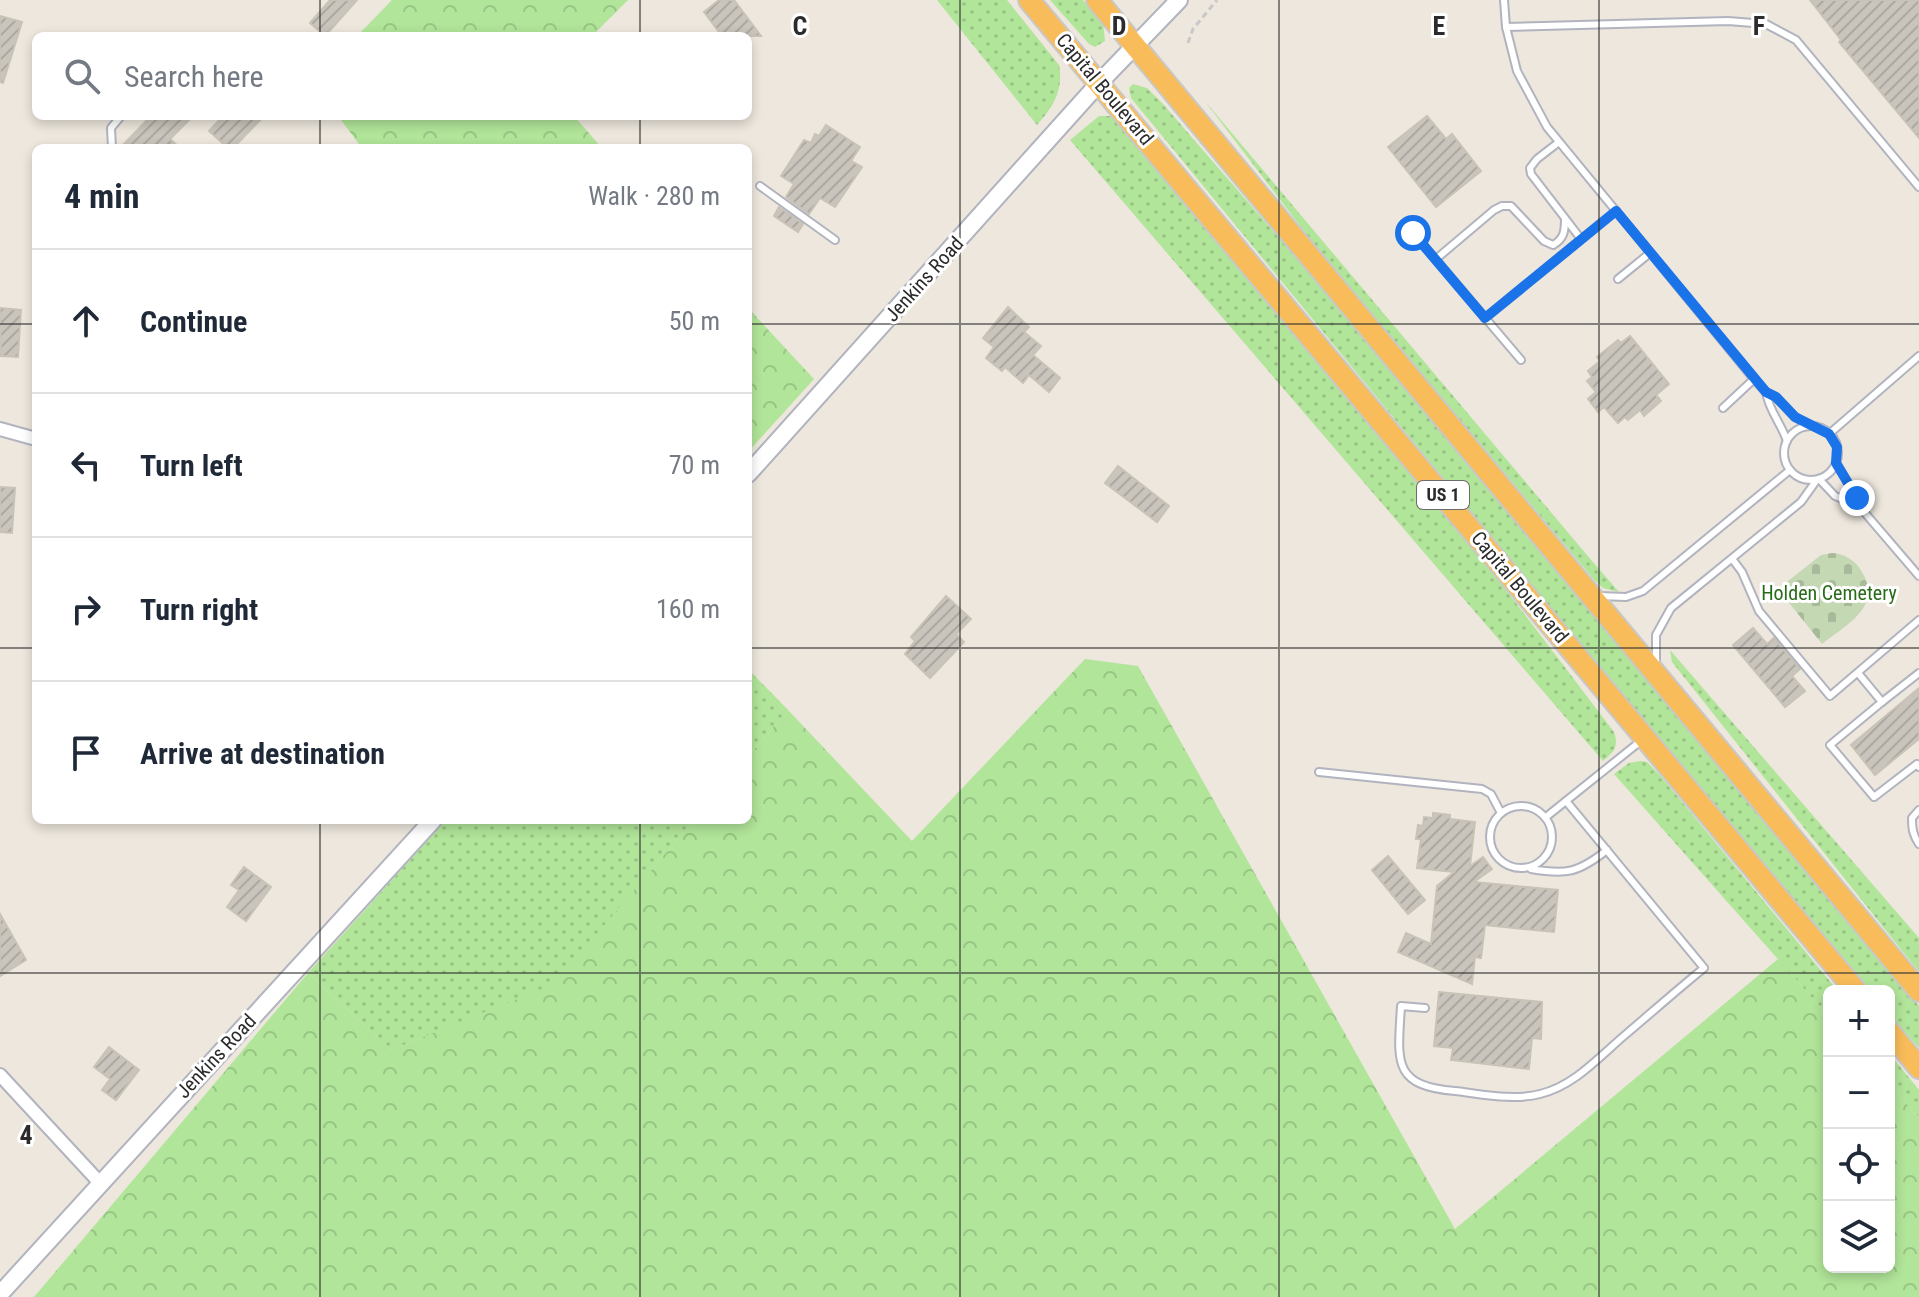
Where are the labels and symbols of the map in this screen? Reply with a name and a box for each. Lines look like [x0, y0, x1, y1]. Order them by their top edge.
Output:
text: C [793, 11, 808, 41]
text: D [1112, 11, 1126, 41]
text: E [1433, 11, 1446, 41]
text: F [1753, 11, 1765, 41]
street label: Capital Boulevard [1051, 28, 1159, 150]
route start [1395, 215, 1431, 251]
street label: Jenkins Road [880, 232, 968, 326]
route end [1839, 480, 1875, 516]
road number: US 1 [1417, 481, 1469, 509]
street label: Capital Boulevard [1466, 526, 1574, 648]
park label: Holden Cemetery [1761, 581, 1897, 605]
street label: Jenkins Road [171, 1009, 261, 1103]
text: 4 [19, 1120, 33, 1150]

